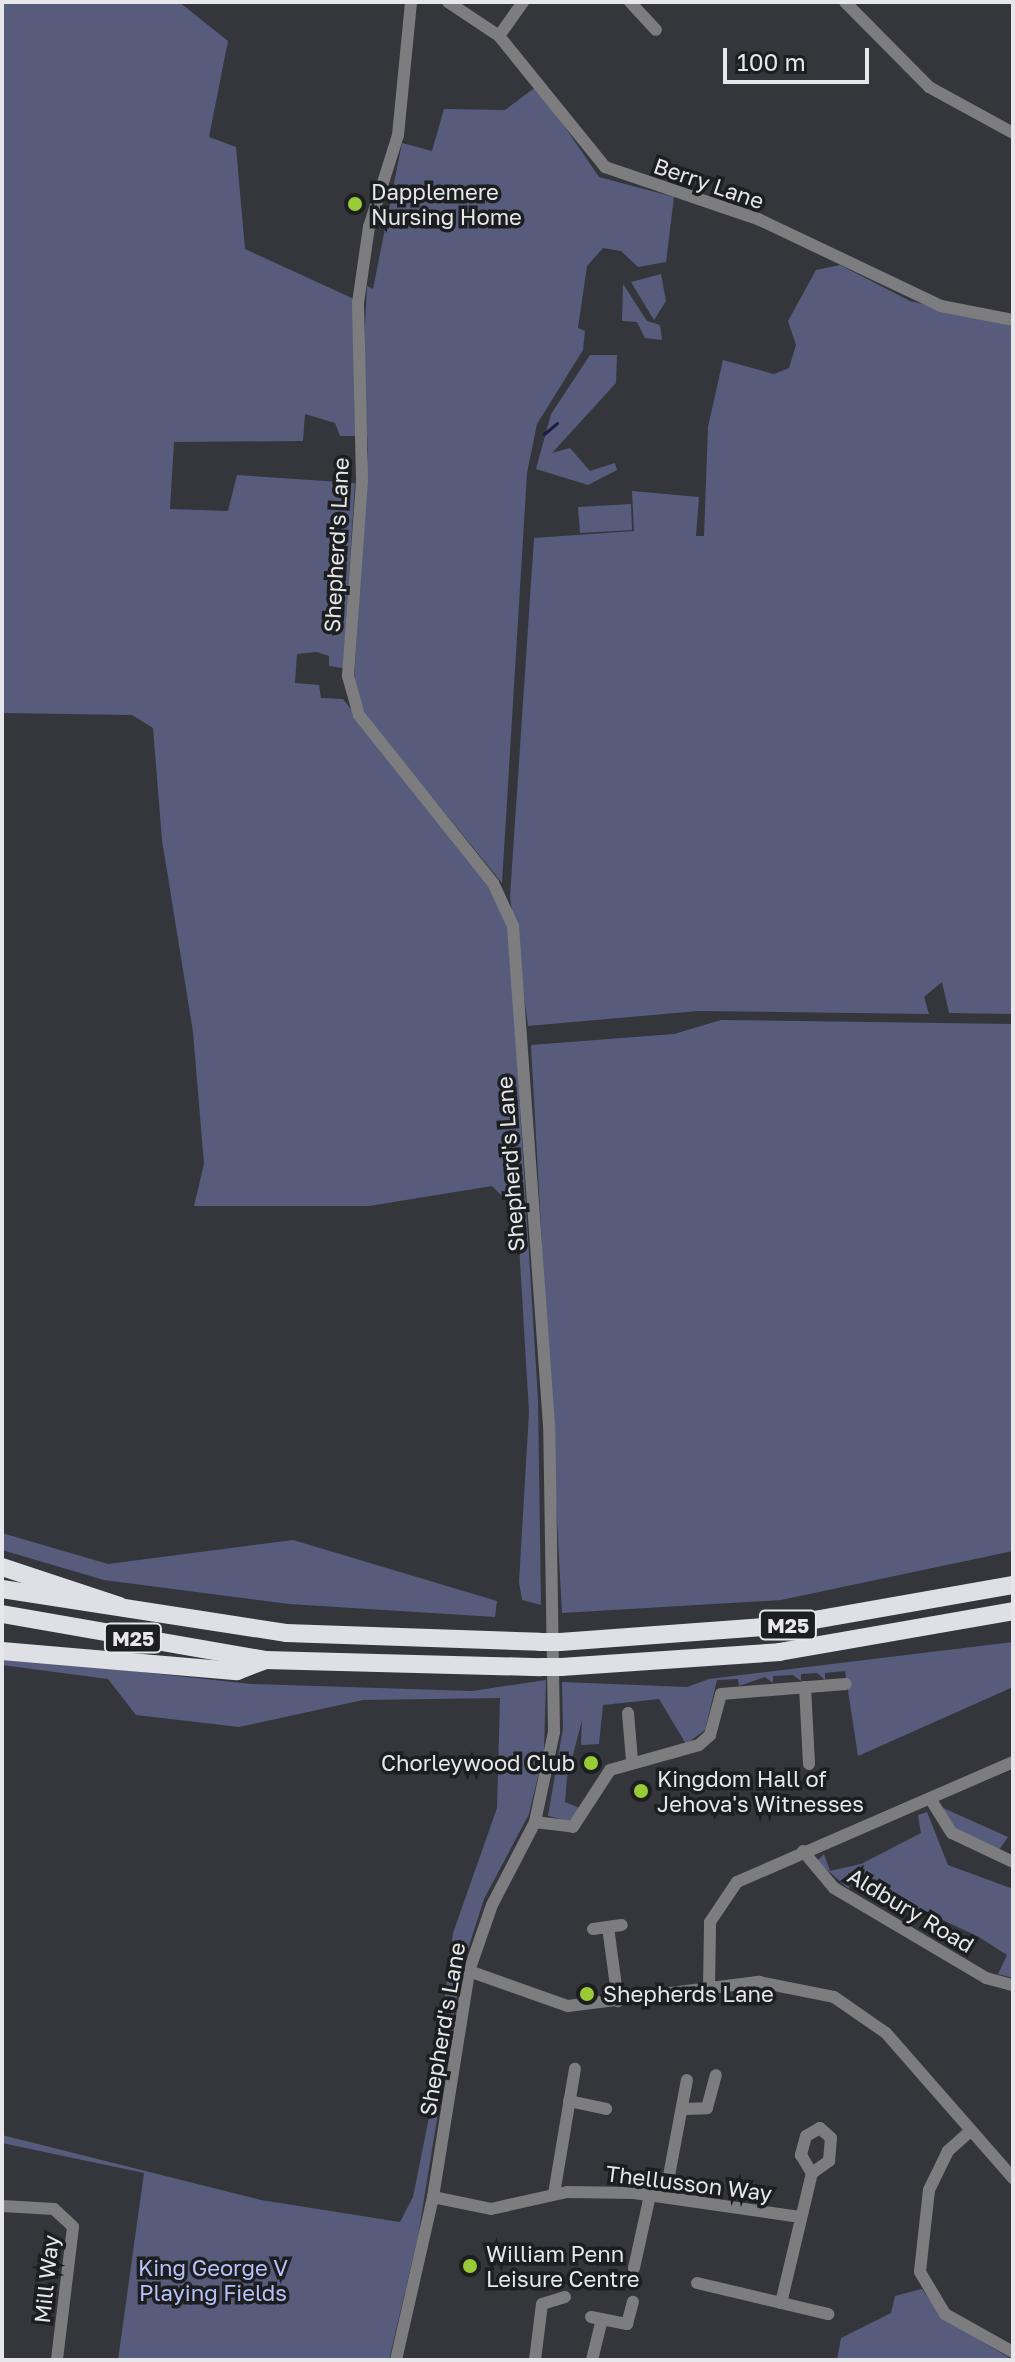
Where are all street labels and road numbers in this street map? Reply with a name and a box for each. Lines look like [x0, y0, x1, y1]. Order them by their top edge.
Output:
street label: Berry Lane [651, 152, 767, 214]
street label: Shepherd's Lane [318, 457, 354, 633]
street label: Shepherd's Lane [491, 1076, 529, 1252]
road number: M25 [758, 1609, 818, 1641]
road number: M25 [103, 1622, 163, 1654]
street label: Aldbury Road [843, 1862, 979, 1958]
street label: Shepherd's Lane [414, 1940, 470, 2118]
street label: Thellusson Way [604, 2160, 774, 2206]
street label: Mill Way [28, 2233, 64, 2325]

